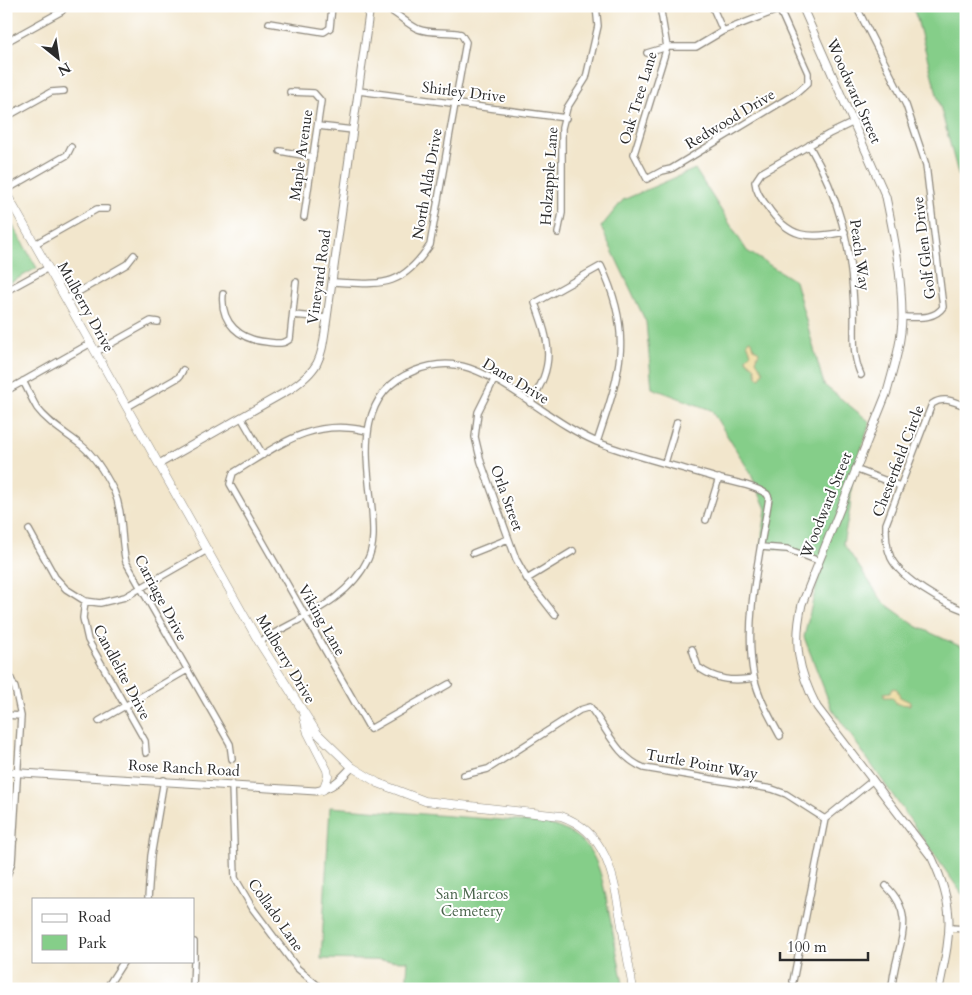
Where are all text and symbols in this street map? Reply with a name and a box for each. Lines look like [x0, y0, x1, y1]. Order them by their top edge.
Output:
north arrow [32, 32, 82, 82]
street label: Woodward Street [822, 34, 886, 147]
street label: Oak Tree Lane [614, 49, 662, 147]
text: N [54, 58, 74, 80]
street label: Shirley Drive [421, 77, 507, 107]
street label: Redwood Drive [681, 84, 779, 154]
street label: Maple Avenue [285, 108, 317, 202]
street label: Holzapple Lane [536, 126, 562, 226]
street label: North Alda Drive [407, 127, 447, 241]
street label: Golf Glen Drive [908, 195, 940, 301]
street label: Peach Way [845, 218, 875, 292]
street label: Vineyard Road [302, 228, 336, 326]
street label: Mulberry Drive [53, 258, 119, 356]
street label: Dane Drive [479, 353, 553, 409]
street label: Chesterfield Circle [867, 402, 929, 520]
street label: Woodward Street [795, 449, 857, 562]
street label: Orla Street [486, 462, 528, 534]
street label: Carriage Drive [130, 551, 192, 645]
street label: Viking Lane [294, 581, 351, 660]
street label: Mulberry Drive [252, 611, 320, 707]
street label: Candlelite Drive [89, 621, 156, 723]
street label: Turtle Point Way [644, 744, 760, 784]
street label: Rose Ranch Road [128, 755, 240, 781]
street label: Collado Lane [244, 875, 309, 956]
park label: San Marcos Cemetery [436, 884, 508, 921]
legend [32, 898, 195, 962]
text: Road [78, 907, 111, 927]
scale bar [780, 930, 867, 962]
text: Park [78, 933, 107, 953]
text: 100 m [787, 937, 827, 957]

